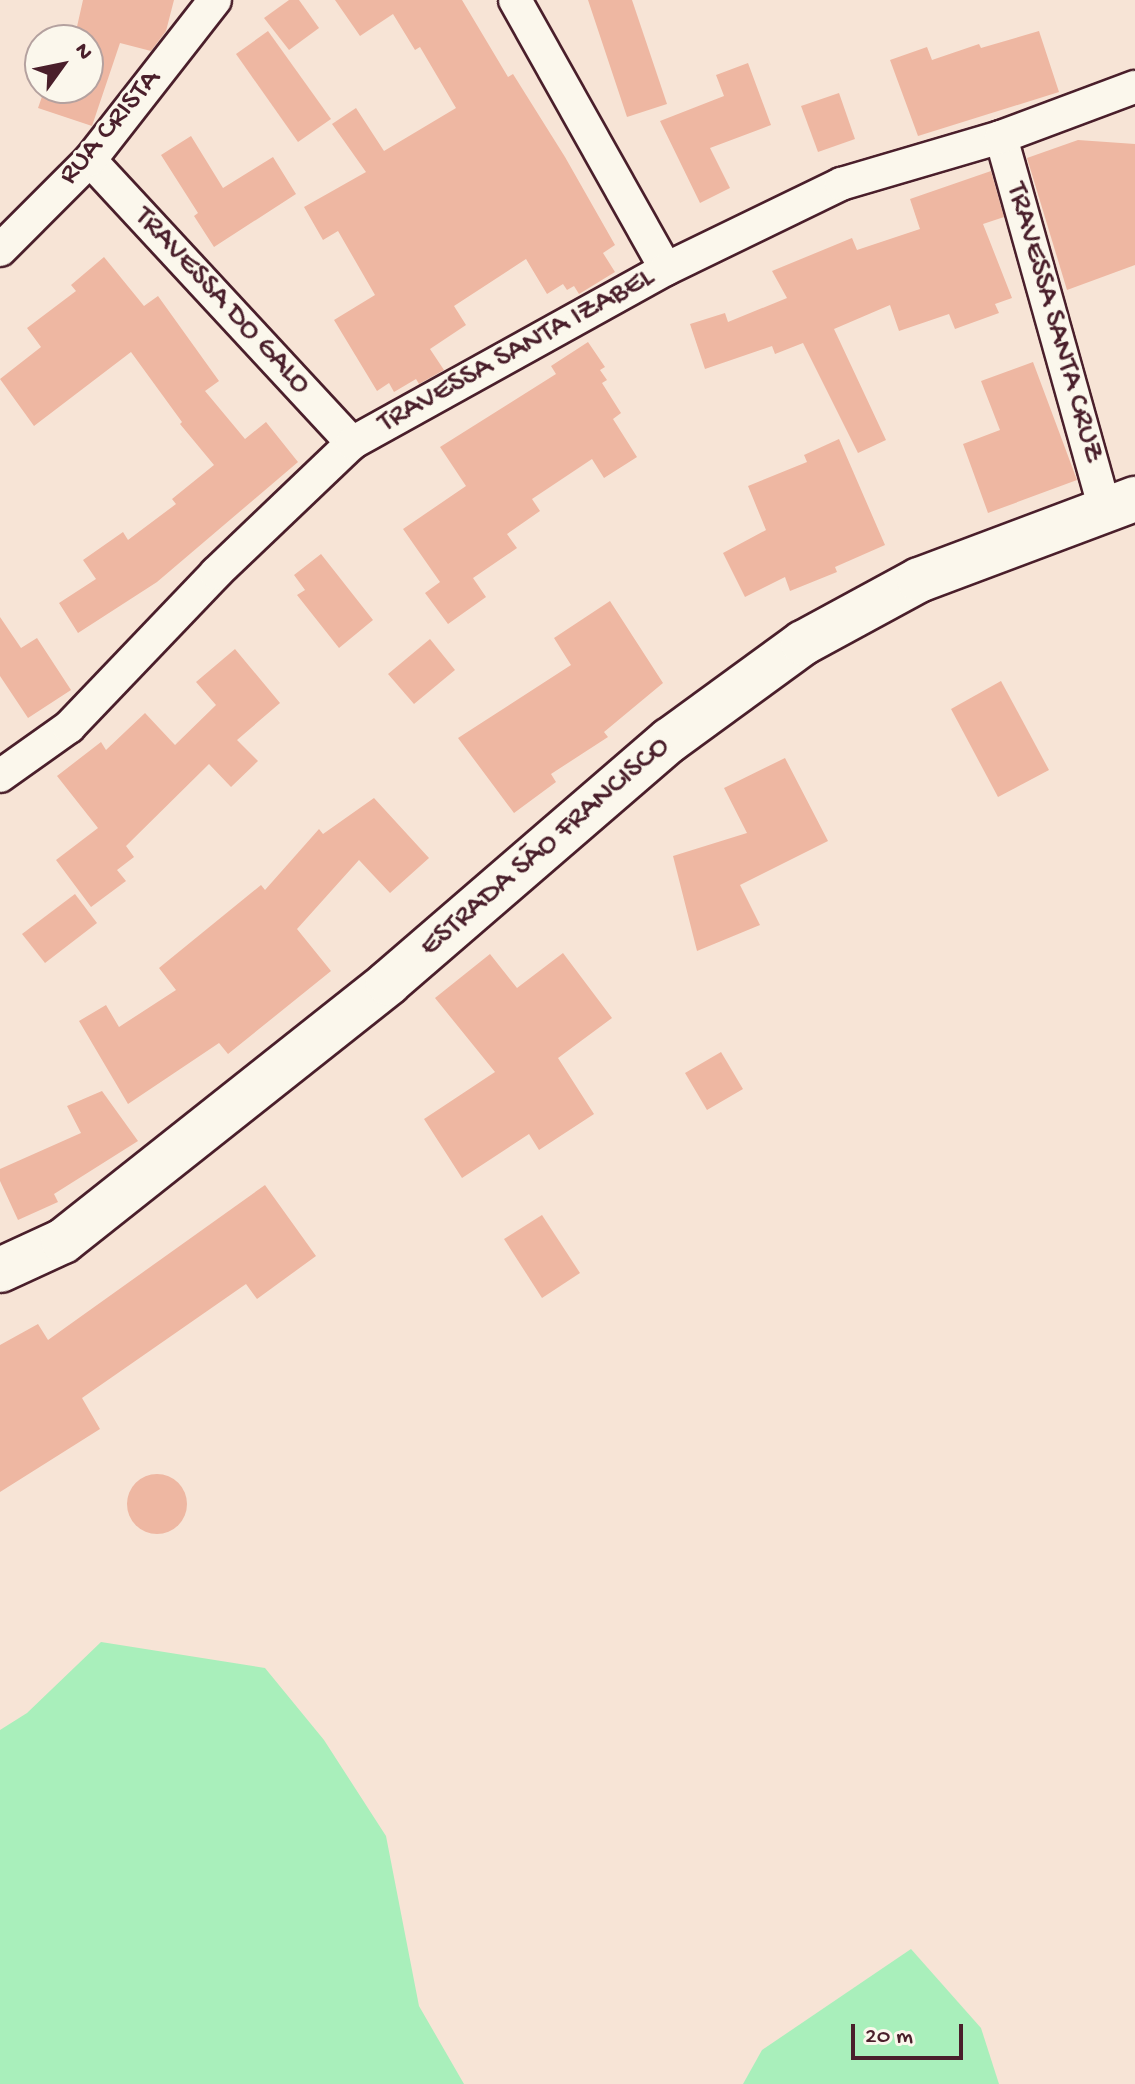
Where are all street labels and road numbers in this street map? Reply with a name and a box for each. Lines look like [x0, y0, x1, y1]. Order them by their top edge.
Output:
street label: RUA CRISTA [52, 63, 170, 193]
street label: TRAVESSA SANTA CRUZ [996, 179, 1110, 467]
street label: TRAVESSA DO GALO [125, 201, 317, 403]
street label: TRAVESSA SANTA IZABEL [373, 261, 661, 443]
street label: ESTRADA SÃO FRANCISCO [414, 730, 678, 966]

